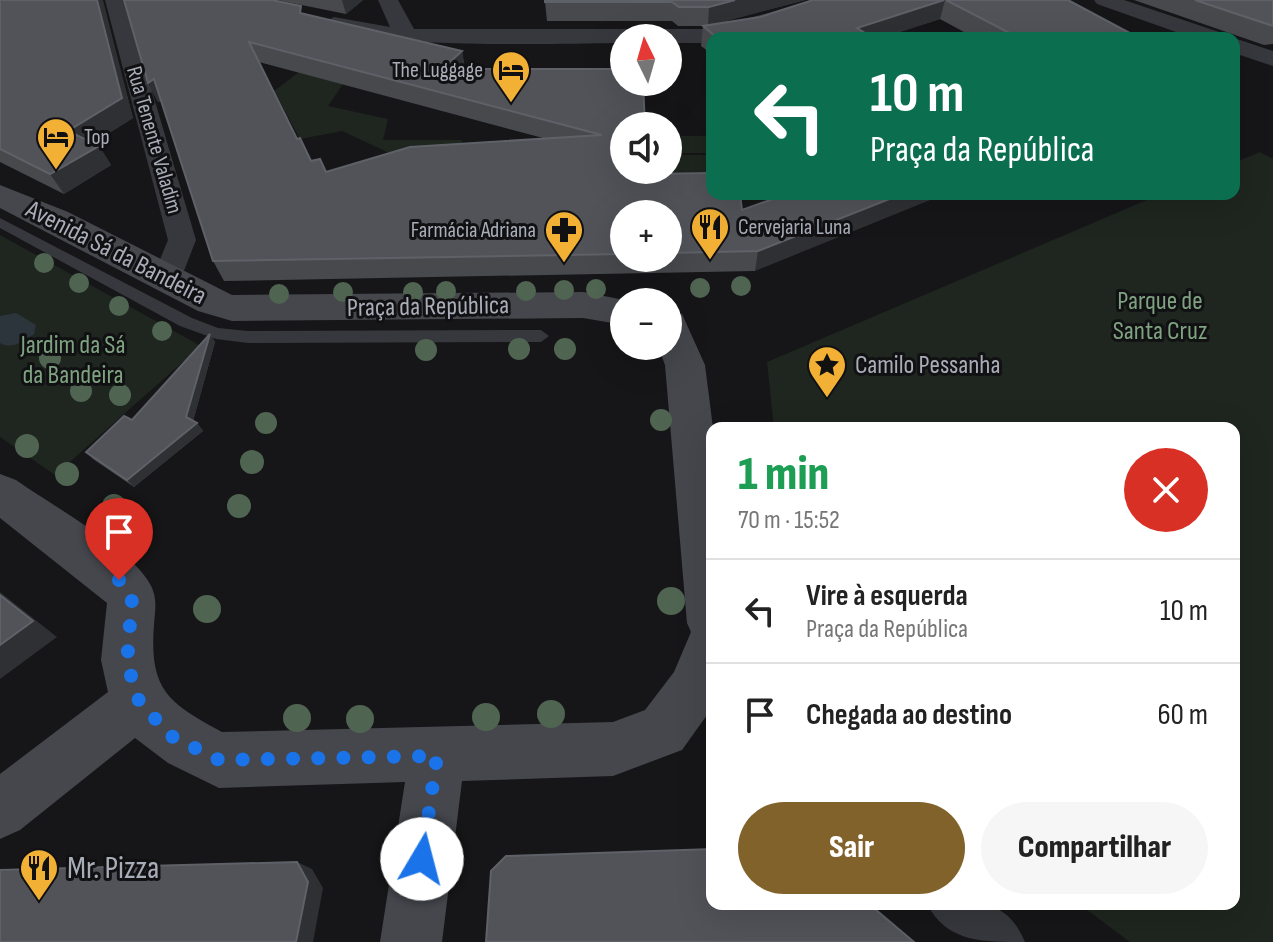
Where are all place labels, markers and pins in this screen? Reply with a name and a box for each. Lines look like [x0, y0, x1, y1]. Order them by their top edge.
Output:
hotel icon: The Luggage [490, 49, 532, 104]
place label: The Luggage [392, 57, 483, 84]
hotel icon: Top [35, 116, 77, 171]
place label: Top [84, 124, 110, 151]
restaurant icon: Cervejaria Luna [689, 206, 731, 261]
pharmacy icon: Farmácia Adriana [543, 209, 585, 264]
place label: Cervejaria Luna [738, 214, 851, 241]
place label: Farmácia Adriana [411, 217, 536, 244]
place icon: Camilo Pessanha [806, 344, 848, 399]
place label: Camilo Pessanha [855, 350, 1000, 381]
pin [85, 498, 153, 580]
restaurant icon: Mr. Pizza [18, 847, 60, 902]
place label: Mr. Pizza [67, 849, 159, 888]

